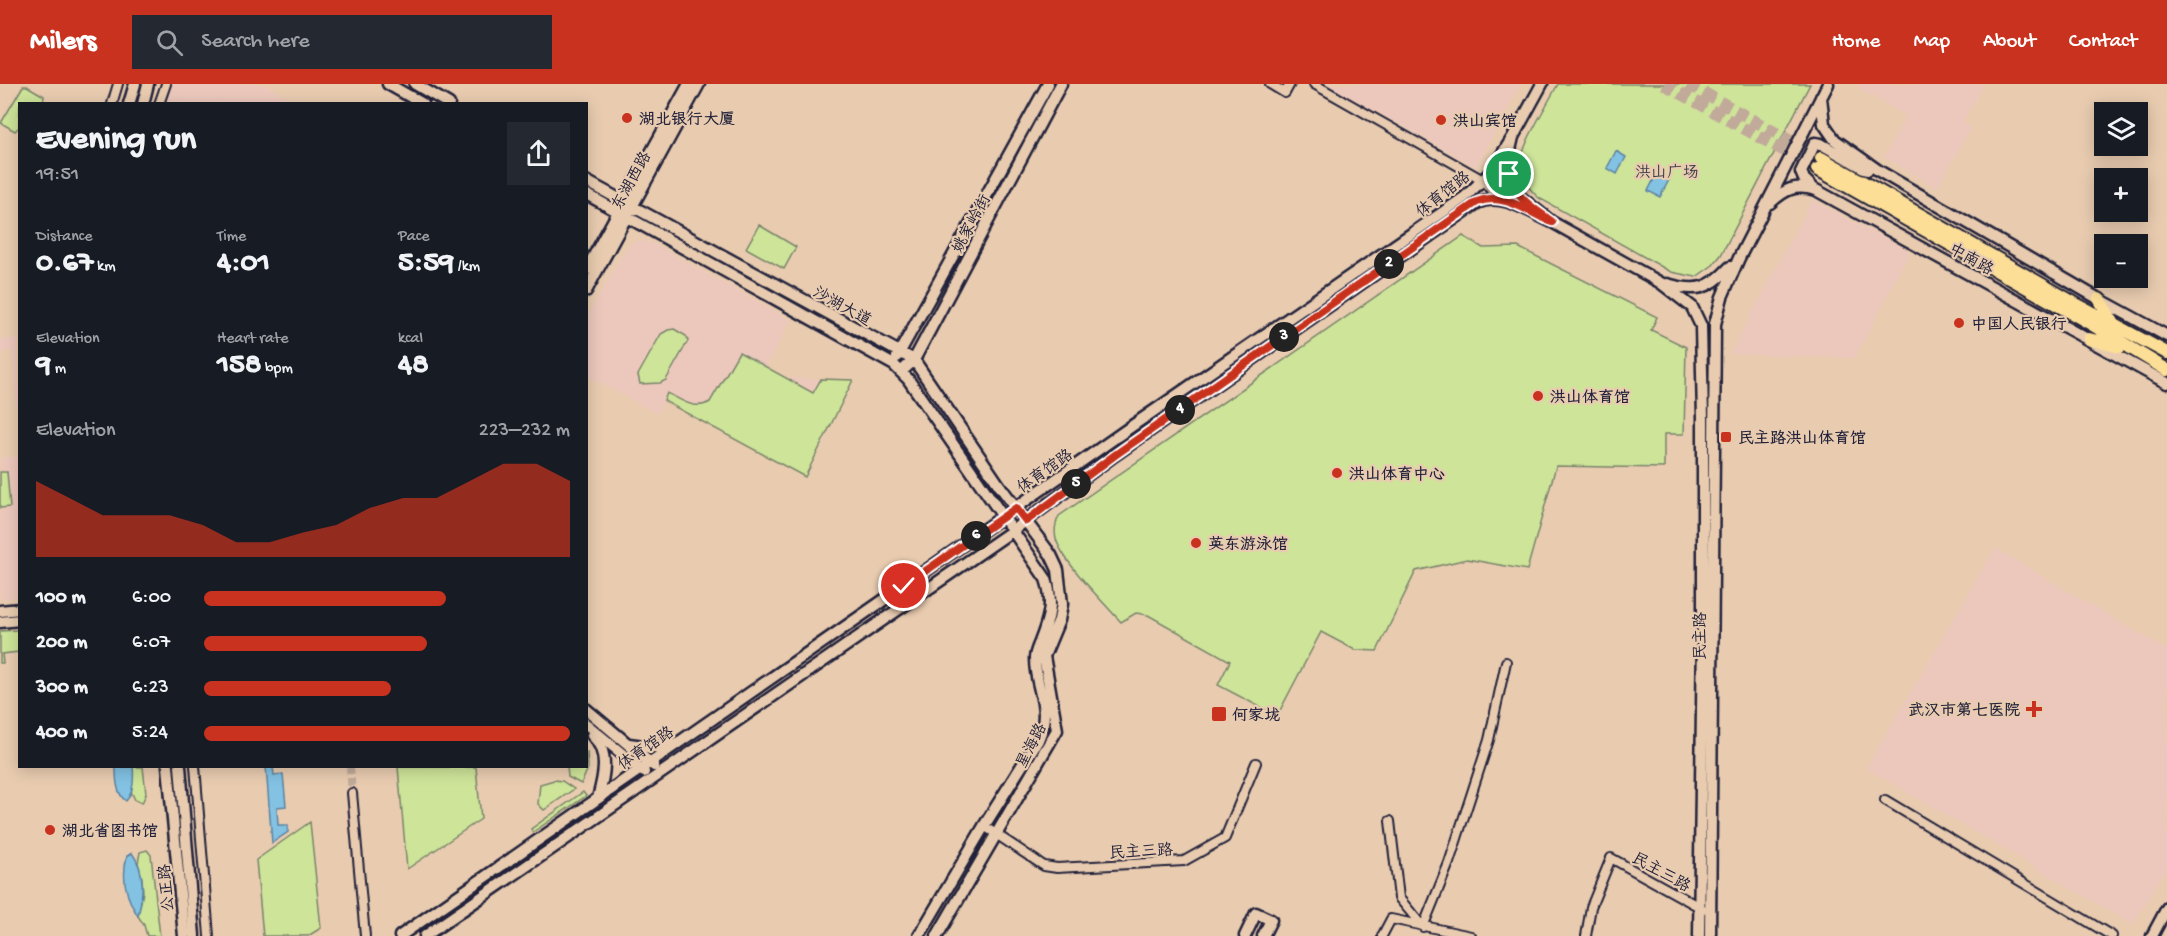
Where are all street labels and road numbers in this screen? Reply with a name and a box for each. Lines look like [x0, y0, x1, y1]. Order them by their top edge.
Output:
street label: 东湖西路 [607, 148, 657, 214]
street label: 体育馆路 [1412, 167, 1475, 223]
street label: 姚家岭街 [948, 191, 997, 257]
street label: 中南路 [1945, 239, 1997, 281]
street label: 沙湖大道 [809, 282, 875, 332]
street label: 体育馆路 [1013, 445, 1078, 499]
street label: 民主路 [1691, 612, 1712, 660]
street label: 星海路 [1012, 720, 1052, 772]
street label: 体育馆路 [614, 722, 679, 776]
street label: 民主三路 [1109, 840, 1174, 865]
street label: 民主三路 [1628, 848, 1694, 898]
street label: 公正路 [155, 863, 180, 913]

